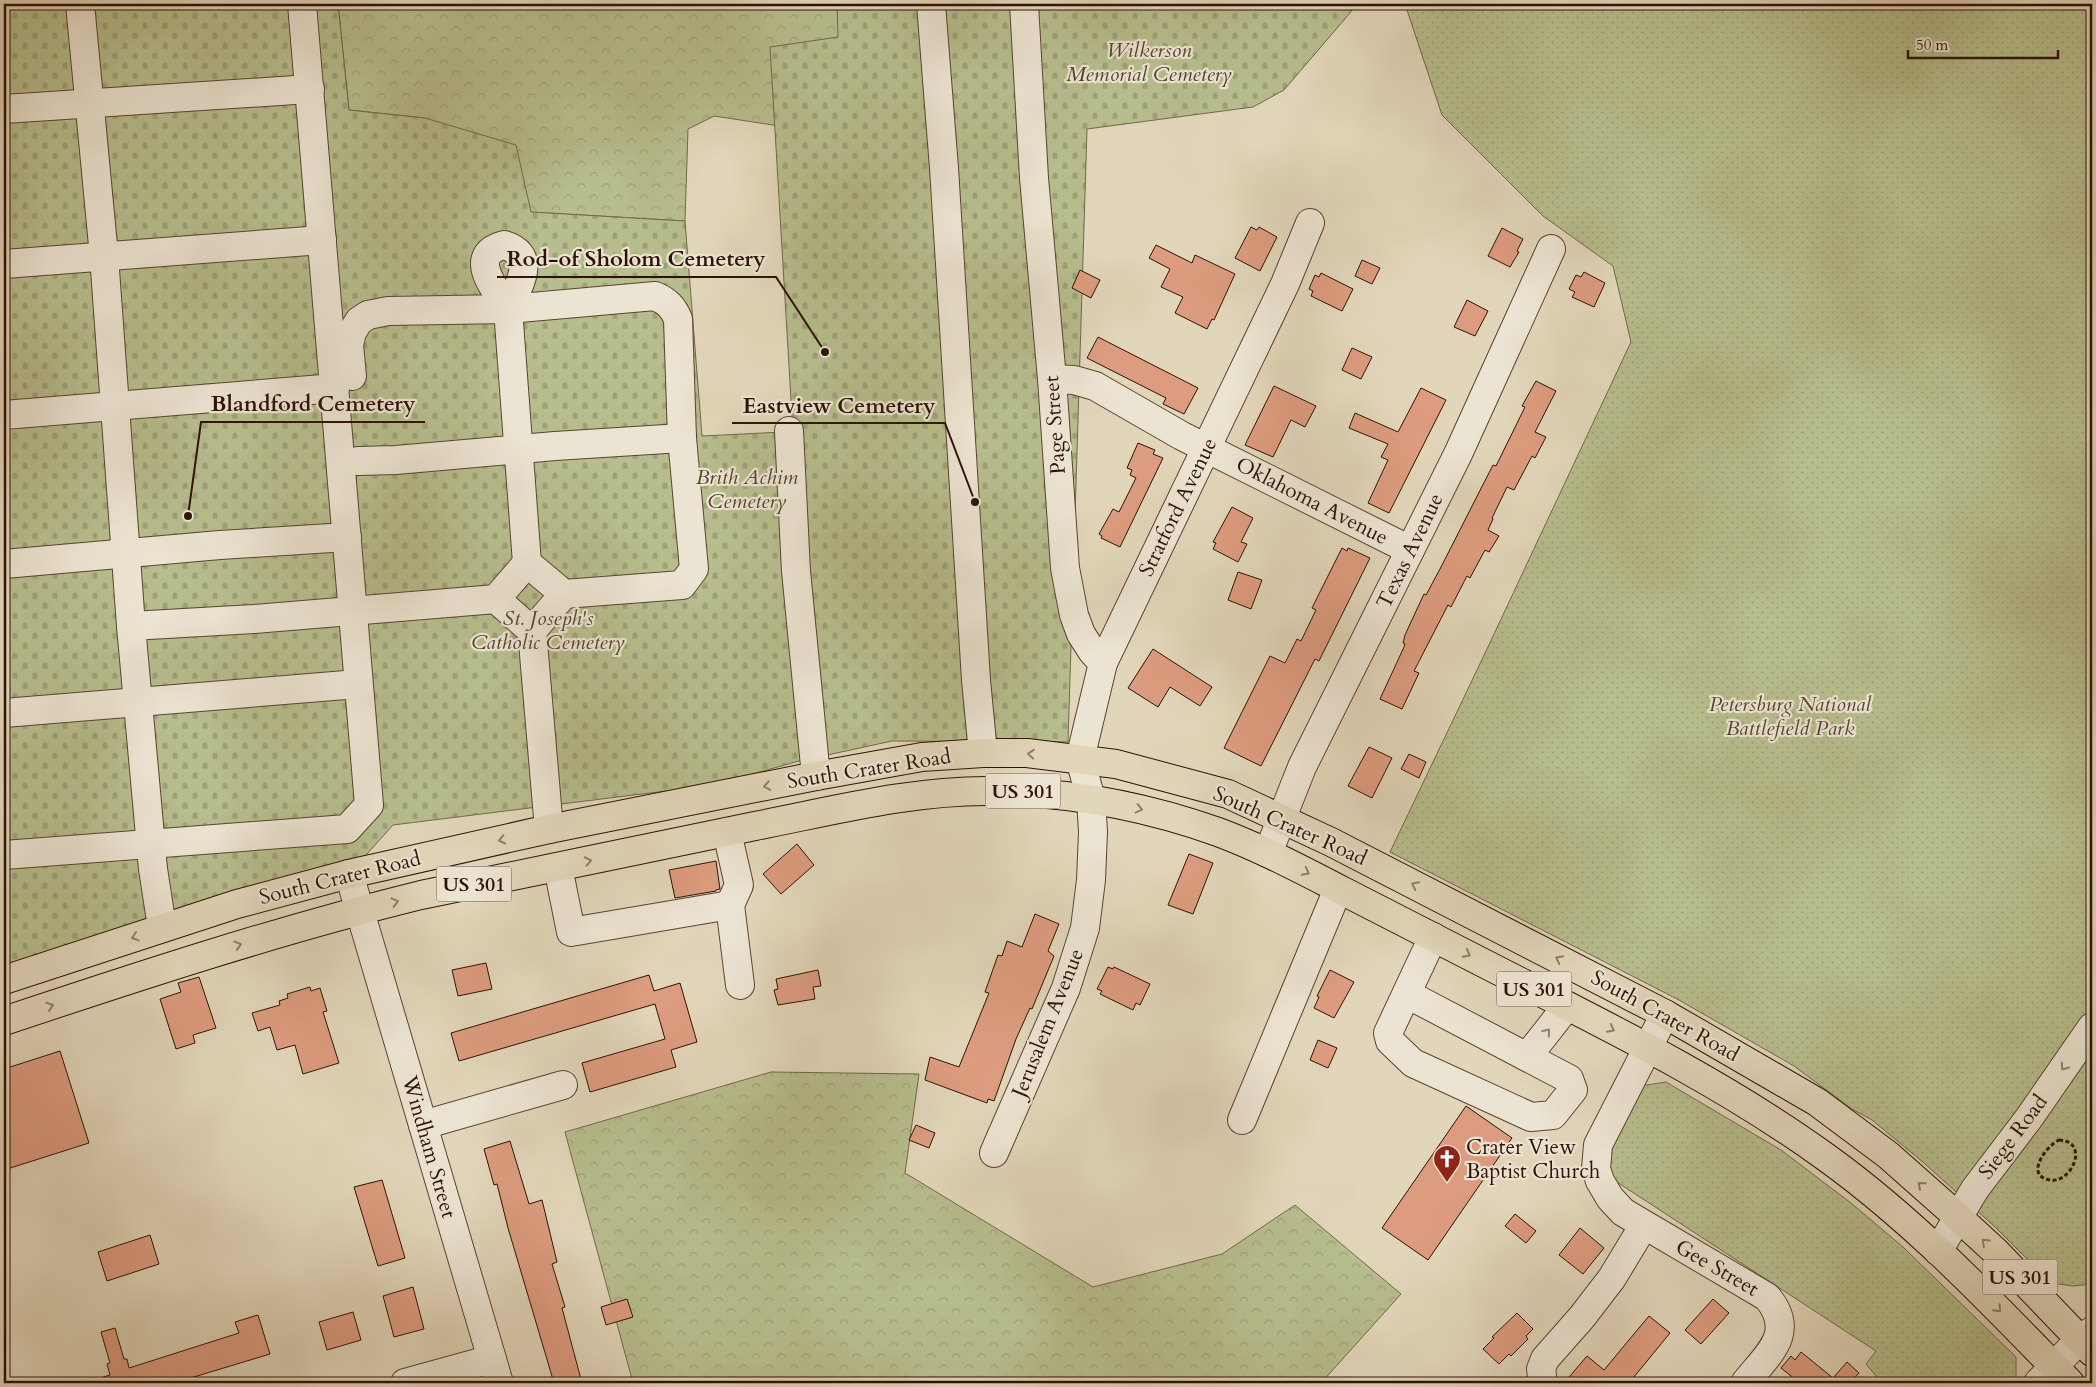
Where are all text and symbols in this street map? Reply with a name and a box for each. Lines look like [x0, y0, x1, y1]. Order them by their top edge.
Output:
scale bar [1908, 28, 2058, 60]
text: 50 m [1916, 35, 1948, 55]
park label: Wilkerson Memorial Cemetery [1066, 36, 1232, 89]
callout: Rod-of Sholom Cemetery [497, 240, 776, 277]
text: Rod-of Sholom Cemetery [506, 244, 766, 274]
street label: Page Street [1037, 374, 1073, 475]
callout: Blandford Cemetery [201, 385, 425, 422]
callout: Eastview Cemetery [732, 386, 945, 423]
text: Blandford Cemetery [211, 389, 416, 419]
text: Eastview Cemetery [743, 391, 936, 421]
street label: Stratford Avenue [1132, 433, 1224, 581]
street label: Oklahoma Avenue [1231, 450, 1393, 552]
park label: Brith Achim Cemetery [696, 463, 798, 516]
street label: Texas Avenue [1370, 488, 1450, 614]
park label: St. Joseph's Catholic Cemetery [471, 604, 625, 657]
park label: Petersburg National Battlefield Park [1709, 690, 1872, 743]
street label: South Crater Road [785, 742, 953, 796]
one-way arrow [1027, 749, 1035, 760]
road number: US 301 [986, 774, 1060, 808]
street label: South Crater Road [1208, 779, 1372, 873]
one-way arrow [762, 780, 771, 791]
one-way arrow [1134, 803, 1143, 814]
one-way arrow [497, 834, 506, 845]
street label: South Crater Road [256, 844, 424, 912]
one-way arrow [583, 856, 592, 867]
road number: US 301 [436, 866, 512, 902]
one-way arrow [1301, 866, 1310, 876]
one-way arrow [1411, 881, 1420, 891]
one-way arrow [390, 897, 398, 907]
one-way arrow [131, 931, 139, 941]
one-way arrow [234, 940, 242, 951]
street label: Jerusalem Avenue [1004, 944, 1091, 1105]
one-way arrow [1461, 948, 1470, 958]
one-way arrow [1555, 955, 1564, 965]
street label: South Crater Road [1586, 963, 1744, 1069]
road number: US 301 [1496, 972, 1572, 1006]
one-way arrow [45, 1001, 54, 1011]
one-way arrow [1606, 1023, 1615, 1033]
one-way arrow [1542, 1028, 1551, 1037]
one-way arrow [2061, 1061, 2070, 1071]
street label: Windham Street [395, 1072, 463, 1222]
street label: Siege Road [1972, 1089, 2054, 1185]
place label: Crater View Baptist Church [1466, 1133, 1601, 1186]
church icon: Crater View Baptist Church [1432, 1144, 1462, 1183]
one-way arrow [1918, 1182, 1927, 1191]
street label: Gee Street [1670, 1232, 1764, 1304]
one-way arrow [1981, 1239, 1990, 1248]
road number: US 301 [1982, 1260, 2058, 1294]
one-way arrow [1992, 1304, 2001, 1313]

